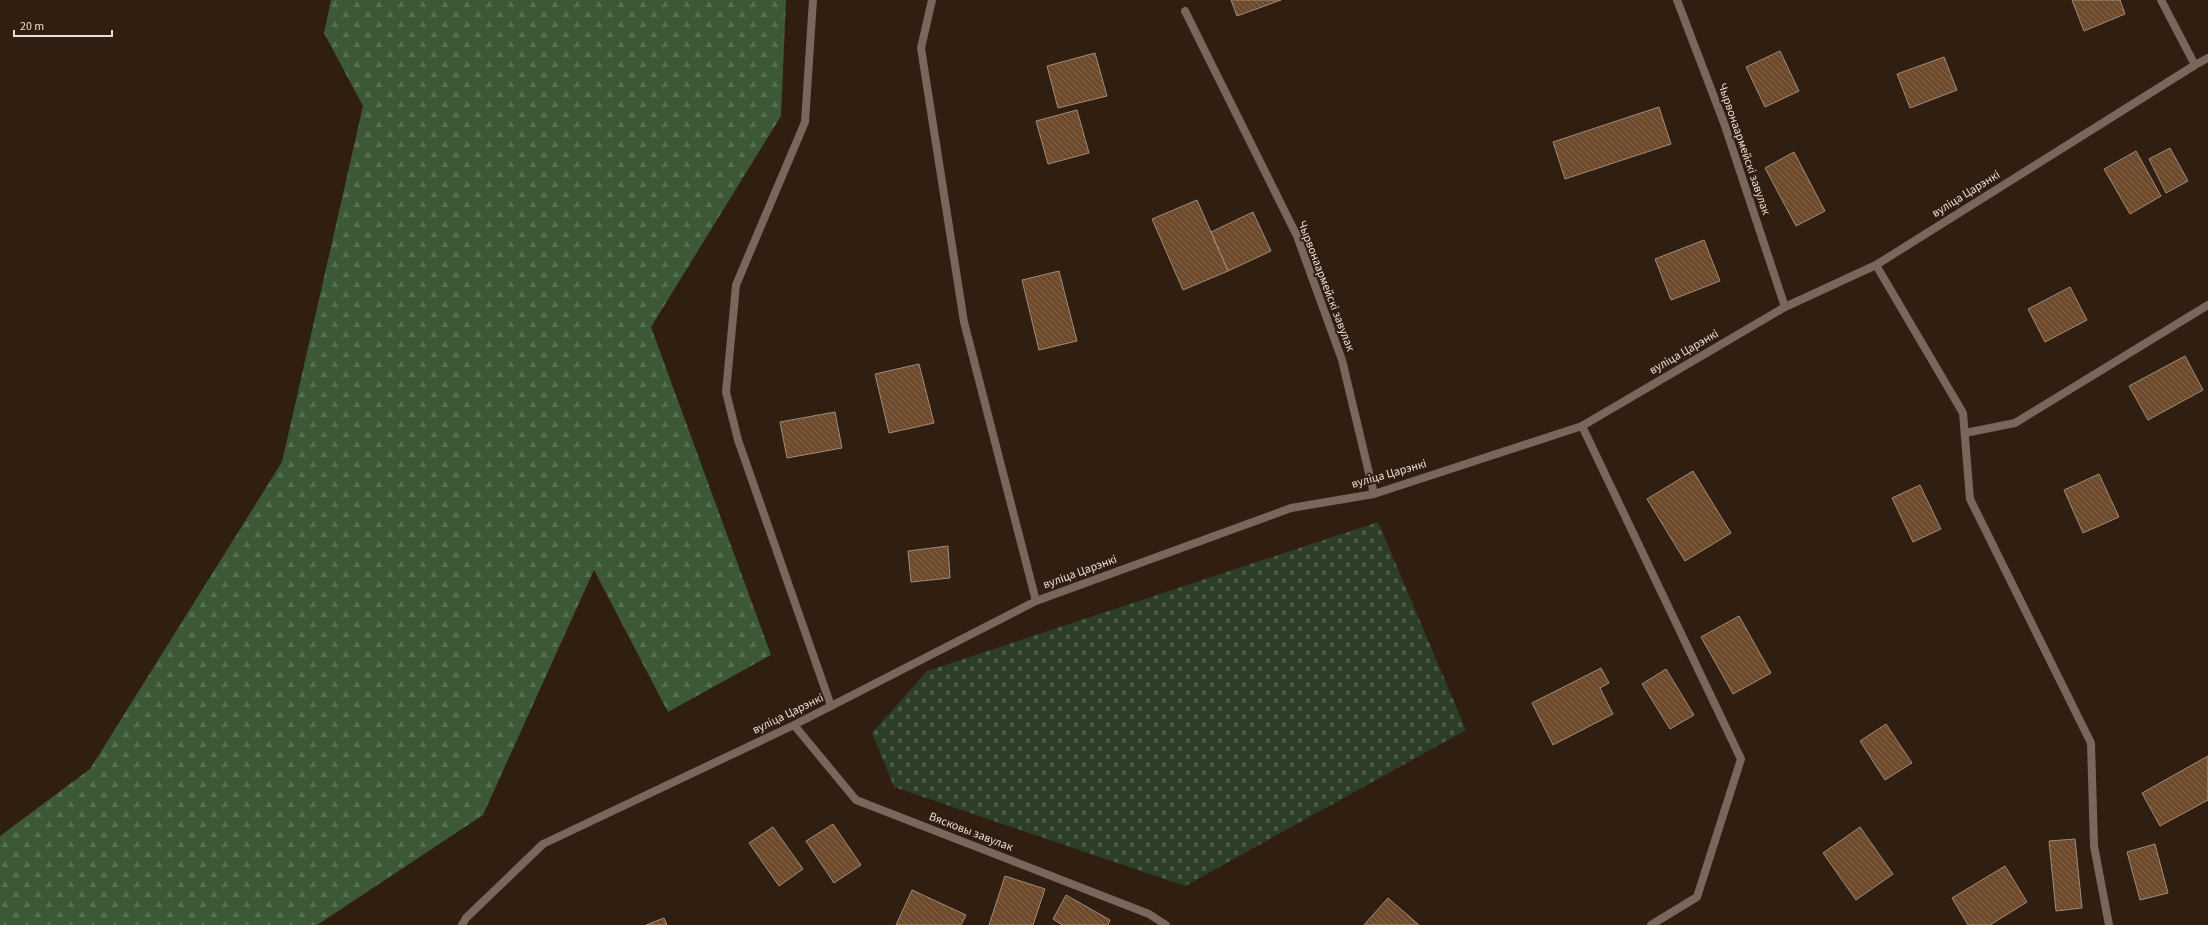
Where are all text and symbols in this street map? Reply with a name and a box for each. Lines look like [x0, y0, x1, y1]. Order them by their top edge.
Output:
scale bar [14, 12, 112, 38]
text: 20 m [20, 18, 44, 35]
street label: Чырвонаармейскі завулак [1713, 81, 1775, 217]
street label: вуліца Царэнкі [1929, 166, 2003, 222]
street label: Чырвонаармейскі завулак [1293, 218, 1359, 354]
street label: вуліца Царэнкі [1646, 325, 1722, 379]
street label: вуліца Царэнкі [1349, 455, 1429, 493]
street label: вуліца Царэнкі [1041, 551, 1119, 593]
street label: вуліца Царэнкі [749, 689, 827, 739]
street label: Вясковы завулак [926, 808, 1016, 856]

